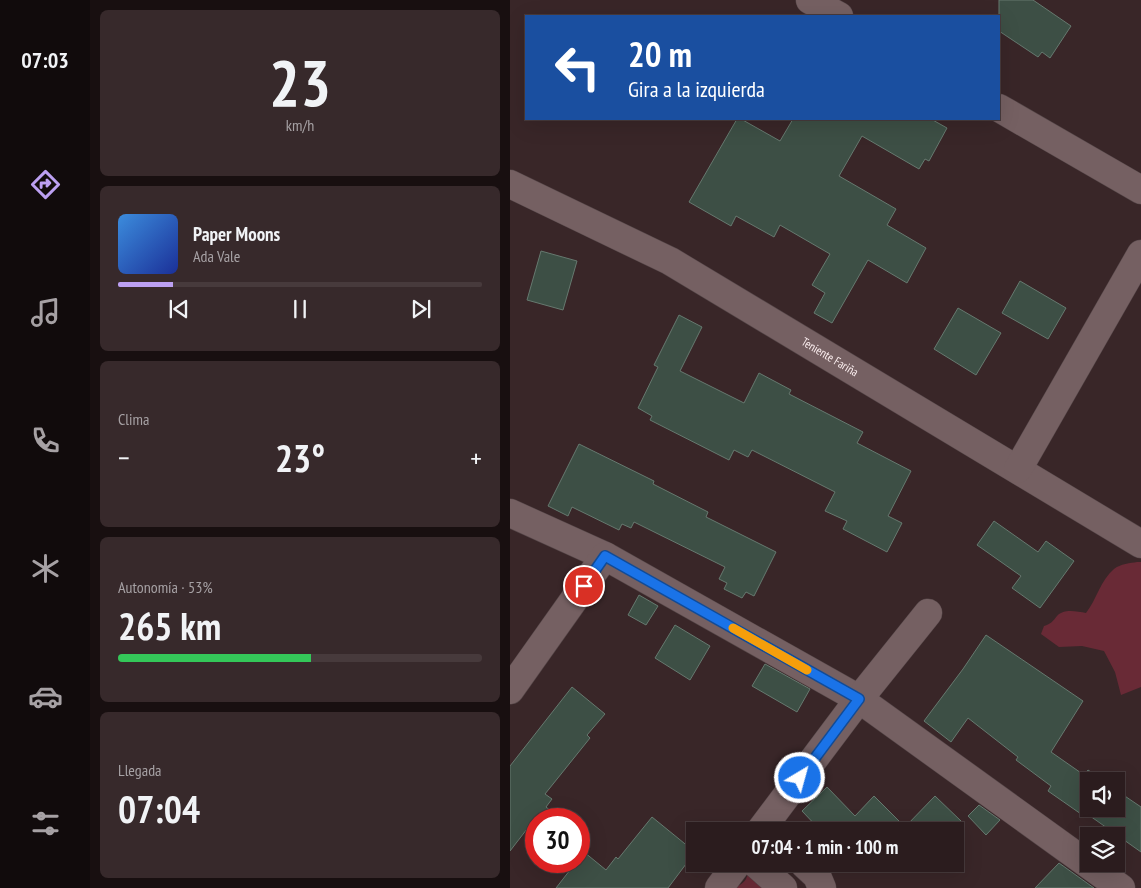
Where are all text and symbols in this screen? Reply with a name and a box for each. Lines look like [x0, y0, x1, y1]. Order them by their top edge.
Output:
text: 20 m [628, 31, 692, 77]
icon: left [545, 35, 610, 100]
text: 23 [269, 40, 331, 124]
text: 07:03 [21, 46, 69, 74]
text: Gira a la izquierda [628, 75, 765, 103]
text: km/h [286, 115, 314, 135]
icon: directions [28, 167, 63, 202]
text: Paper Moons [193, 222, 280, 246]
text: Ada Vale [193, 246, 240, 266]
icon: music [28, 295, 63, 330]
icon: previous [165, 295, 193, 323]
icon: pause [286, 295, 314, 323]
icon: next [407, 295, 435, 323]
street label: Teniente Fariña [799, 334, 861, 380]
text: Clima [118, 409, 149, 429]
icon: phone [28, 423, 63, 458]
text: 23° [275, 433, 325, 482]
text: − [118, 439, 130, 476]
text: + [470, 439, 482, 476]
icon: climate [28, 551, 63, 586]
pin [563, 565, 605, 607]
icon: arrive [570, 572, 598, 600]
text: Autonomía · 53% [118, 577, 213, 597]
text: 265 km [118, 601, 221, 650]
icon: car [28, 679, 63, 714]
position arrow [773, 751, 825, 803]
text: Llegada [118, 760, 162, 780]
map controls [1080, 772, 1125, 872]
button: sound [1080, 772, 1125, 817]
text: 07:04 [118, 784, 200, 833]
icon: filters [28, 806, 63, 841]
speed limit sign: 30 [525, 808, 590, 873]
button: layers [1080, 827, 1125, 872]
text: 07:04 · 1 min · 100 m [752, 835, 898, 859]

